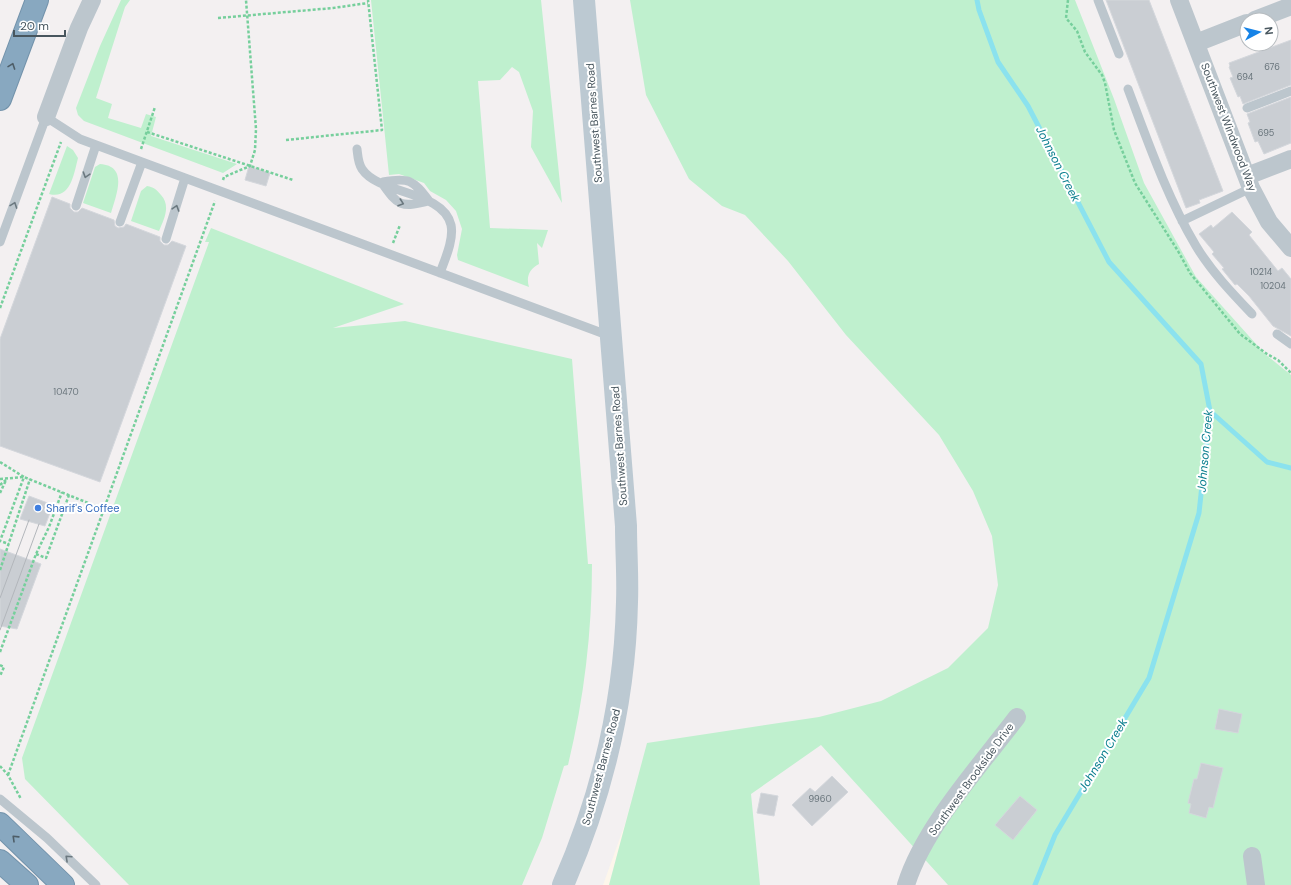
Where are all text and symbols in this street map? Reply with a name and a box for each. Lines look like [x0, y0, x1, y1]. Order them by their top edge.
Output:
scale bar [14, 12, 65, 38]
north arrow [1239, 12, 1279, 52]
text: 20 m [20, 18, 49, 34]
text: N [1261, 26, 1276, 36]
street label: Southwest Windwood Way [1198, 61, 1260, 193]
house number: 676 [1264, 61, 1280, 73]
one-way arrow [7, 62, 16, 69]
street label: Southwest Barnes Road [583, 63, 605, 183]
house number: 694 [1237, 71, 1254, 83]
water label: Johnson Creek [1032, 123, 1084, 205]
house number: 695 [1258, 127, 1274, 139]
one-way arrow [82, 171, 91, 178]
one-way arrow [398, 199, 405, 207]
one-way arrow [9, 202, 17, 209]
one-way arrow [171, 205, 179, 212]
house number: 10214 [1250, 266, 1273, 278]
house number: 10204 [1260, 280, 1286, 292]
house number: 10470 [53, 386, 79, 398]
street label: Southwest Barnes Road [608, 386, 630, 506]
water label: Johnson Creek [1193, 408, 1217, 493]
place label: Sharif's Coffee [46, 501, 120, 515]
marker: Sharif's Coffee [33, 503, 43, 513]
street label: Southwest Barnes Road [579, 707, 623, 827]
water label: Johnson Creek [1075, 715, 1132, 795]
street label: Southwest Brookside Drive [925, 720, 1017, 838]
house number: 9960 [808, 793, 832, 805]
one-way arrow [12, 836, 20, 843]
one-way arrow [66, 855, 73, 862]

